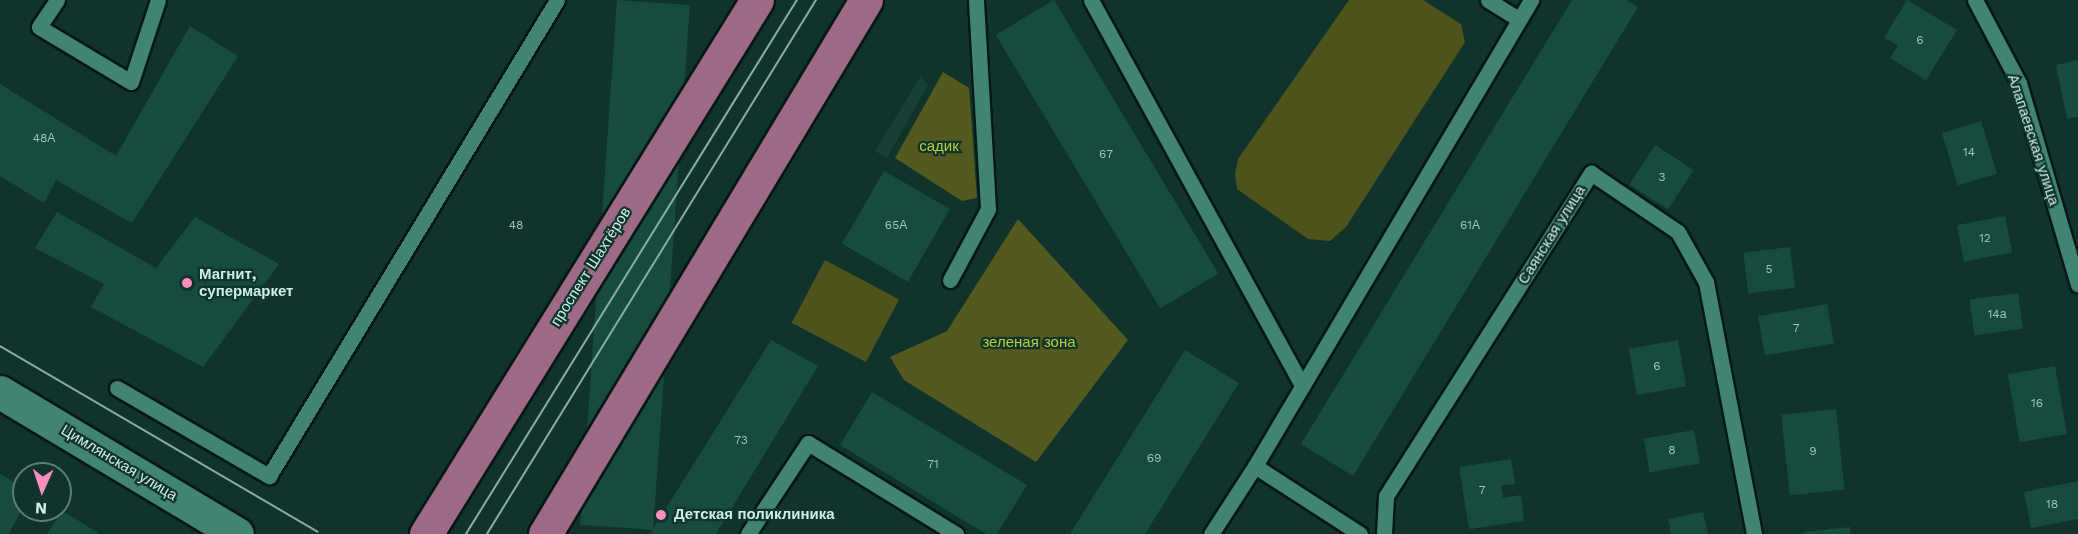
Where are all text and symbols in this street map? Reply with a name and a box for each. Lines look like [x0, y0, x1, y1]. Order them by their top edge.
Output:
house number: 6 [1916, 34, 1924, 48]
street label: Алапаевская улица [2003, 72, 2063, 208]
house number: 48А [33, 132, 55, 146]
park label: садик [919, 138, 959, 156]
house number: 14 [1963, 146, 1975, 160]
house number: 67 [1099, 148, 1113, 162]
house number: 3 [1659, 171, 1665, 185]
street label: Саянская улица [1514, 182, 1590, 288]
street label: проспект Шахтёров [547, 204, 635, 330]
house number: 48 [509, 219, 523, 233]
house number: 65А [885, 219, 907, 233]
house number: 61А [1460, 219, 1480, 233]
house number: 12 [1979, 232, 1991, 246]
house number: 5 [1766, 263, 1772, 277]
place label: Магнит, супермаркет [199, 265, 293, 300]
marker: Магнит, супермаркет [180, 276, 194, 290]
house number: 14а [1988, 308, 2006, 322]
house number: 7 [1793, 322, 1799, 336]
park label: зеленая зона [982, 334, 1076, 352]
house number: 6 [1653, 360, 1661, 374]
house number: 16 [2031, 397, 2043, 411]
street label: Цимлянская улица [58, 421, 180, 505]
house number: 73 [734, 434, 748, 448]
house number: 8 [1668, 444, 1676, 458]
house number: 9 [1809, 445, 1817, 459]
house number: 69 [1147, 452, 1161, 466]
house number: 71 [927, 458, 939, 472]
north arrow [12, 462, 72, 522]
house number: 7 [1479, 484, 1485, 498]
house number: 18 [2046, 498, 2058, 512]
text: N [35, 499, 48, 518]
marker: Детская поликлиника [652, 506, 670, 524]
place label: Детская поликлиника [674, 506, 835, 524]

